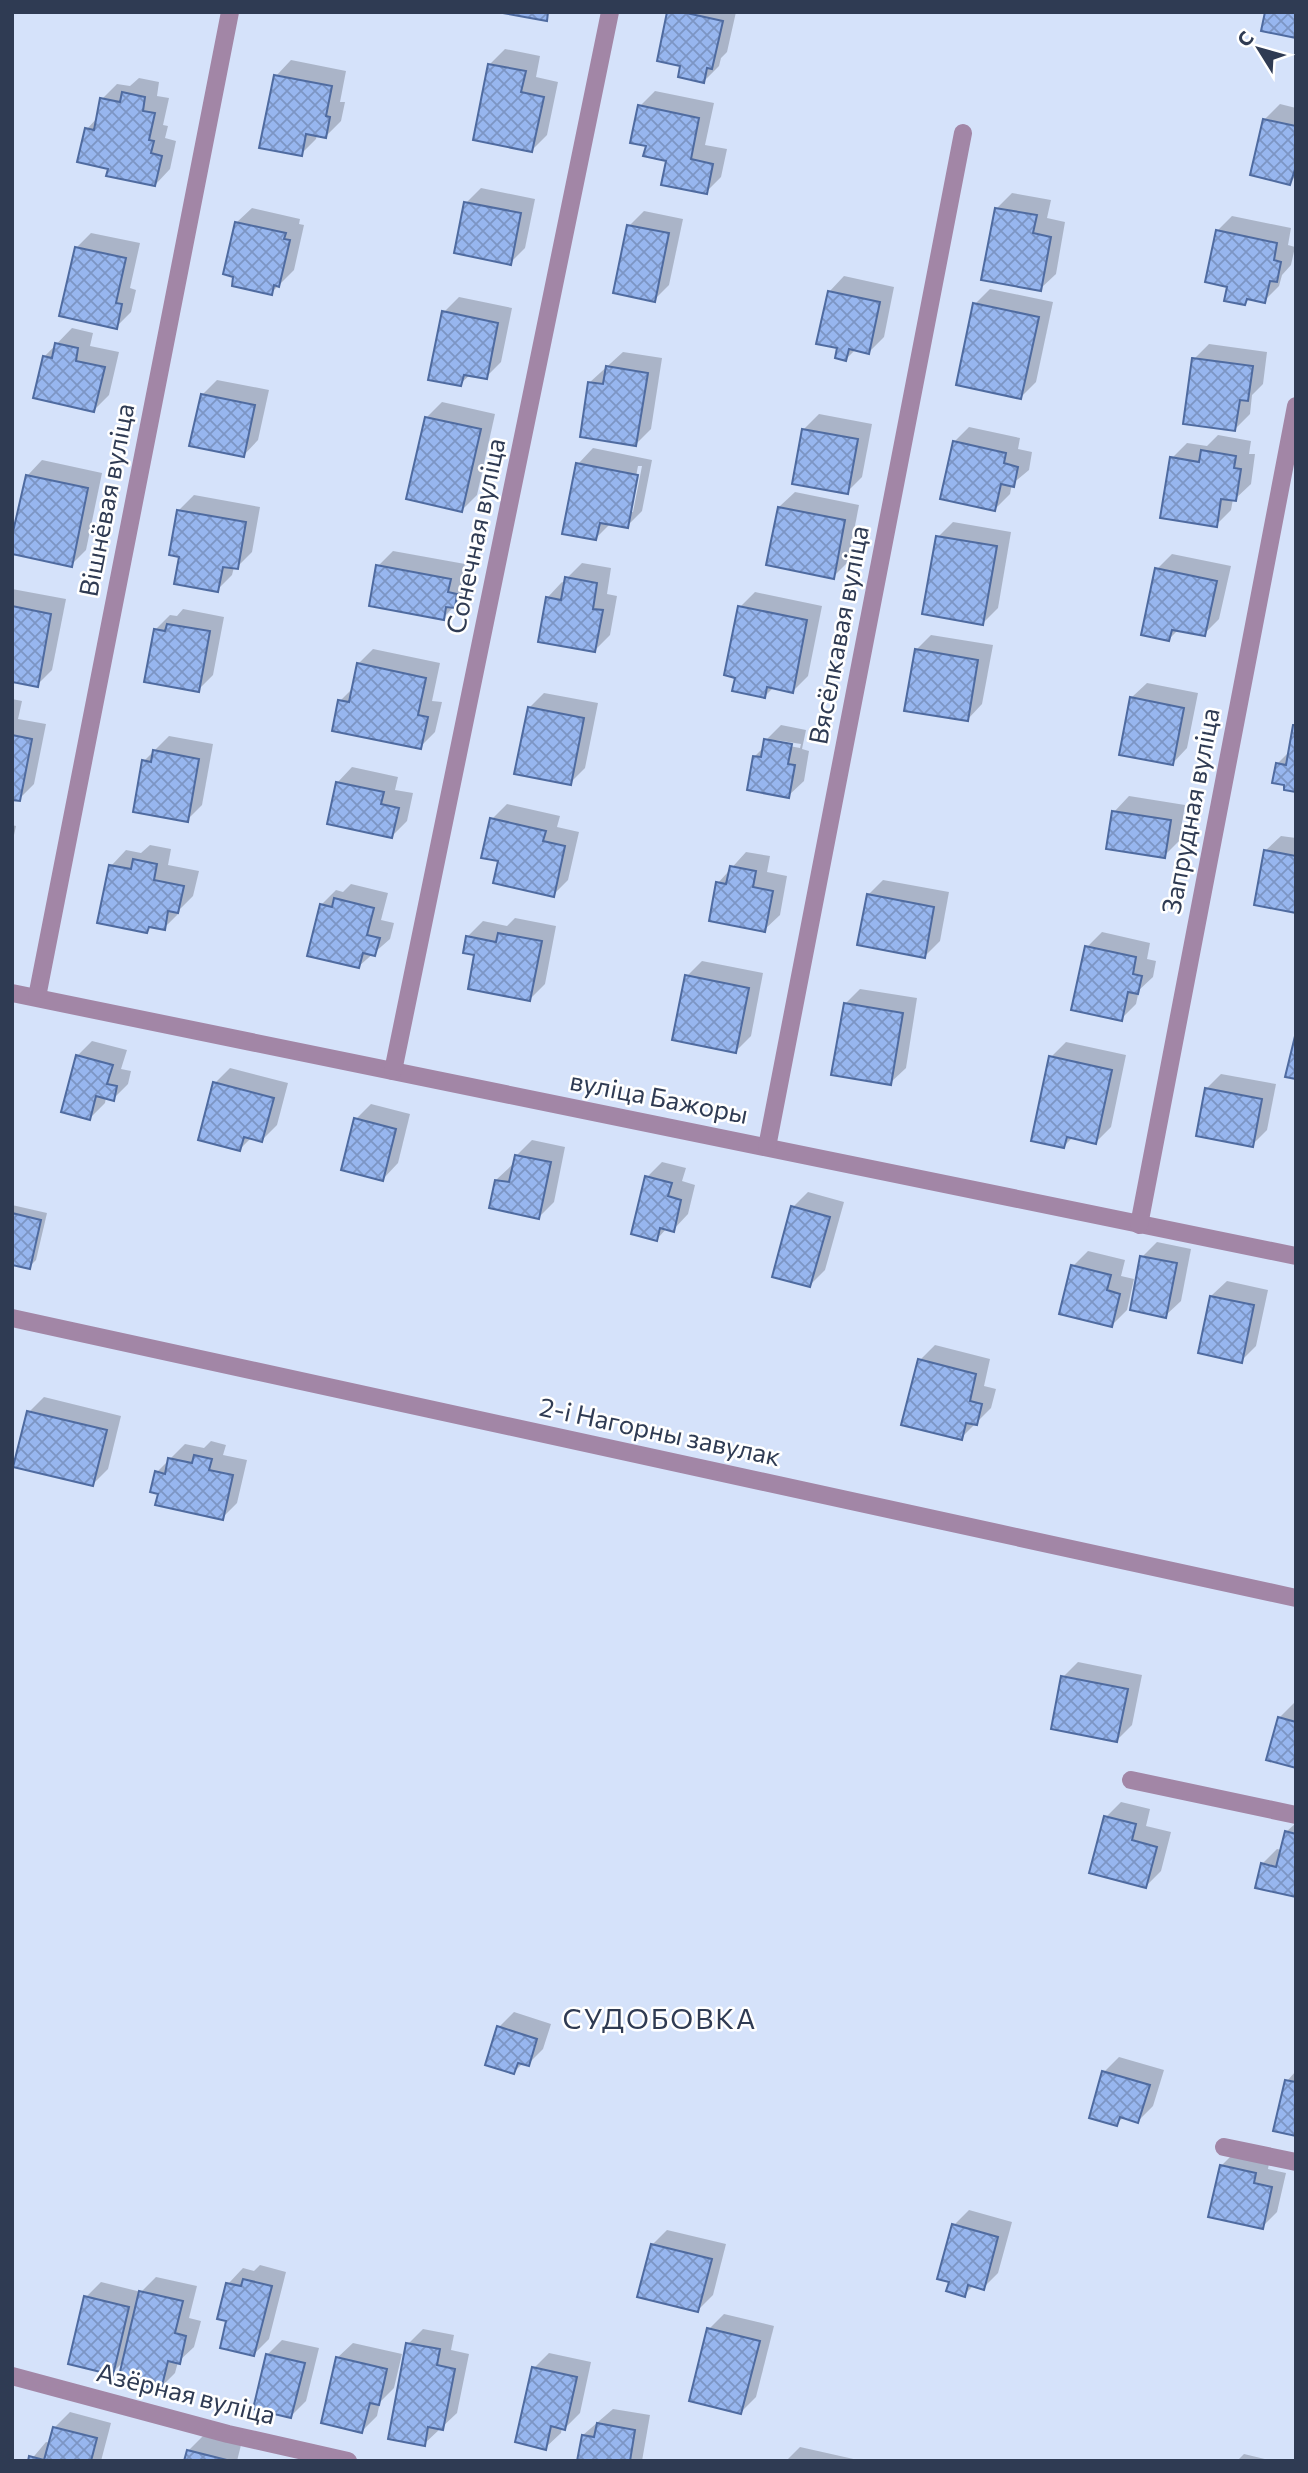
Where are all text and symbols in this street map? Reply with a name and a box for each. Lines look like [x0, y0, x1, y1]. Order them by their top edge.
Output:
north arrow [1224, 14, 1294, 84]
text: С [1232, 26, 1258, 51]
street label: Вішнёвая вуліца [72, 400, 139, 599]
street label: Сонечная вуліца [439, 435, 510, 636]
street label: Вясёлкавая вуліца [801, 523, 874, 747]
street label: Запрудная вуліца [1154, 705, 1225, 916]
street label: вуліца Бажоры [568, 1064, 751, 1129]
street label: 2-і Нагорны завулак [537, 1390, 784, 1471]
district label: СУДОБОВКА [563, 2001, 757, 2035]
street label: Азёрная вуліца [94, 2355, 279, 2430]

